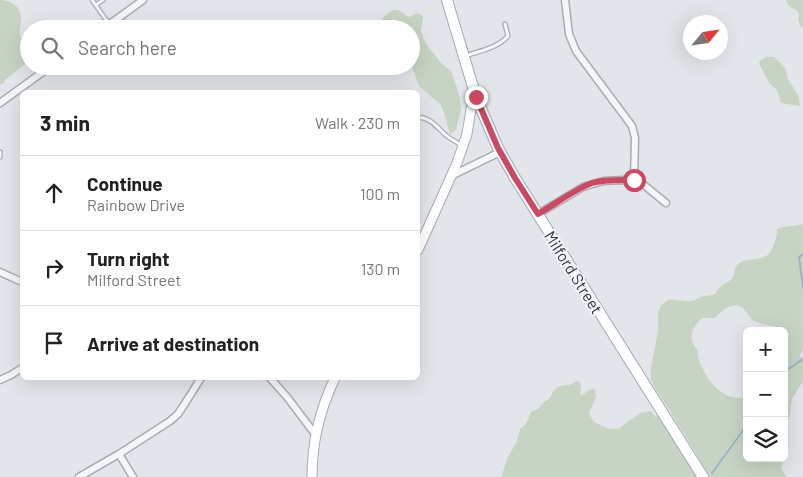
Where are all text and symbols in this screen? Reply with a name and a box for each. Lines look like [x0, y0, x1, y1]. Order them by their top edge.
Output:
north arrow [683, 15, 728, 60]
search box [20, 20, 420, 75]
icon: search [38, 34, 66, 62]
text: Search here [78, 36, 177, 59]
route end [465, 86, 488, 109]
text: 3 min [40, 110, 90, 135]
text: Walk · 230 m [315, 113, 400, 132]
route start [623, 169, 646, 192]
text: Continue [87, 172, 163, 195]
icon: ahead [40, 179, 68, 207]
text: 100 m [360, 184, 400, 203]
text: Rainbow Drive [87, 195, 185, 214]
street label: Milford Street [541, 227, 607, 317]
text: Turn right [87, 247, 169, 270]
icon: right [40, 254, 68, 282]
text: 130 m [361, 259, 400, 278]
text: Milford Street [87, 270, 181, 289]
map controls [743, 327, 788, 462]
button: + [743, 327, 788, 372]
icon: arrive [40, 329, 68, 357]
text: Arrive at destination [87, 332, 259, 355]
button: − [743, 372, 788, 417]
button: layers [743, 417, 788, 462]

